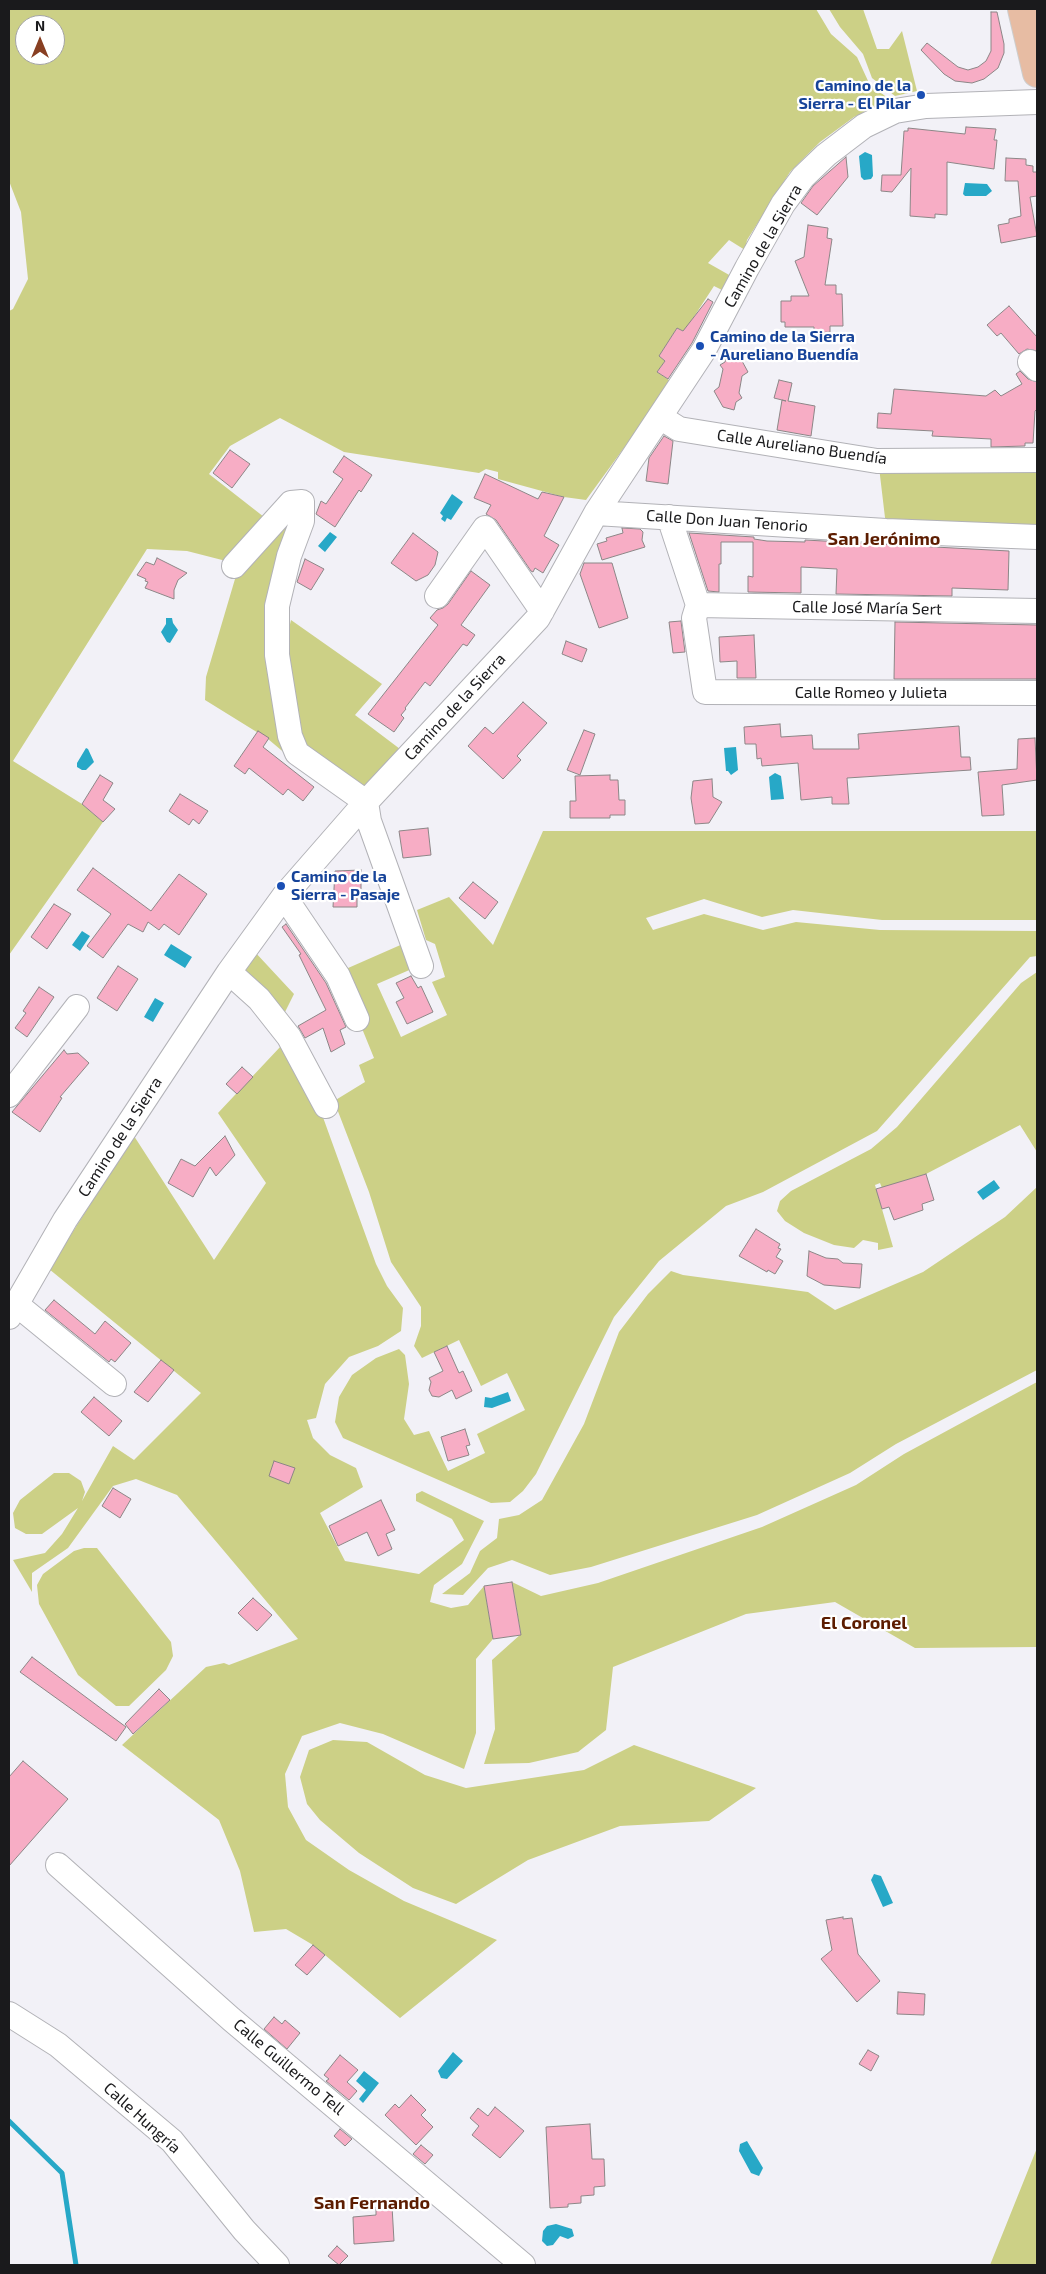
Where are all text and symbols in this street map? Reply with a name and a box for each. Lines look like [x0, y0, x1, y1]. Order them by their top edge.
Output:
north arrow [15, 15, 65, 65]
text: N [35, 17, 45, 34]
place label: Camino de la Sierra - El Pilar [798, 76, 911, 114]
marker: Camino de la Sierra - El Pilar [915, 89, 927, 101]
street label: Camino de la Sierra [720, 181, 806, 311]
place label: Camino de la Sierra - Aureliano Buendía [710, 327, 859, 365]
marker: Camino de la Sierra - Aureliano Buendía [694, 340, 706, 352]
street label: Calle Aureliano Buendía [716, 426, 888, 468]
street label: Calle Don Juan Tenorio [645, 506, 809, 536]
district label: San Jerónimo [828, 528, 940, 550]
street label: Calle José María Sert [792, 597, 942, 619]
street label: Camino de la Sierra [400, 649, 510, 765]
street label: Calle Romeo y Julieta [795, 683, 947, 703]
place label: Camino de la Sierra - Pasaje [291, 867, 400, 905]
marker: Camino de la Sierra - Pasaje [275, 880, 287, 892]
street label: Camino de la Sierra [74, 1073, 166, 1201]
district label: El Coronel [821, 1612, 907, 1634]
street label: Calle Guillermo Tell [229, 2015, 349, 2119]
street label: Calle Hungría [100, 2078, 184, 2158]
district label: San Fernando [314, 2192, 430, 2214]

